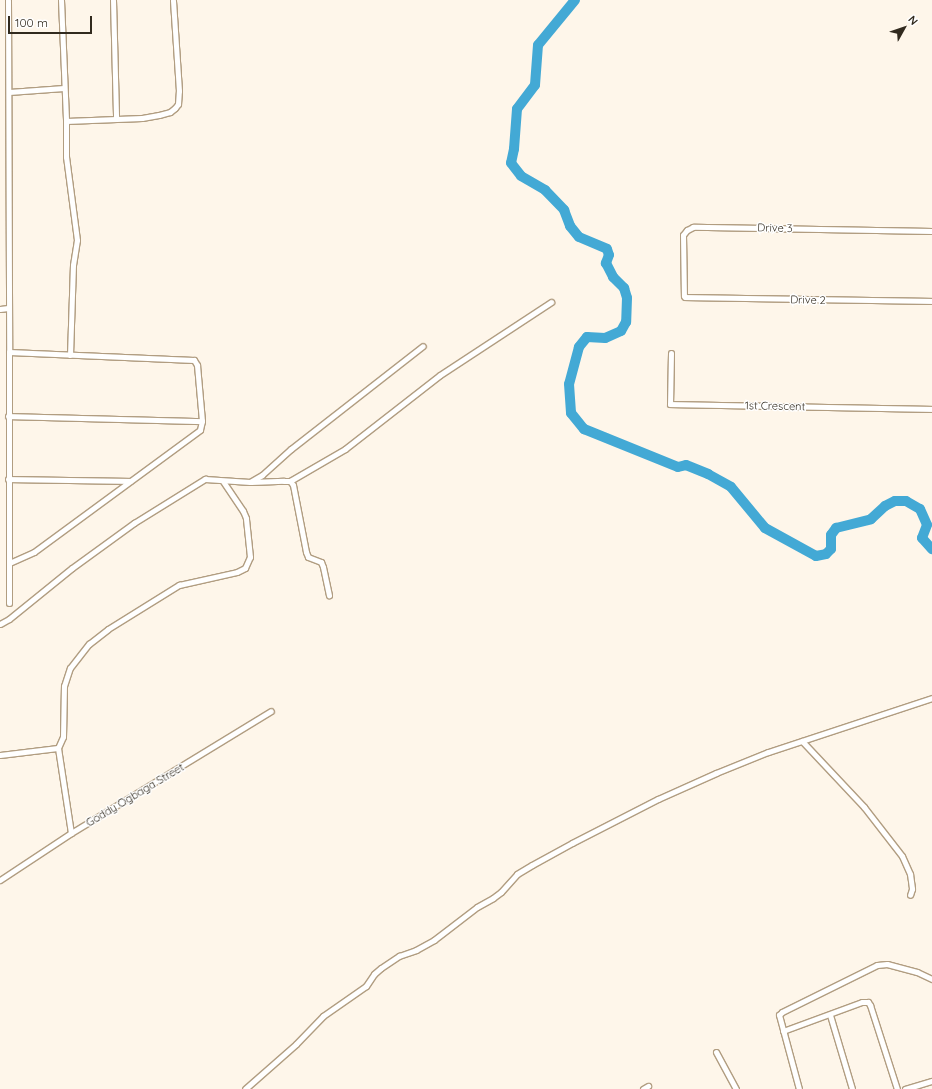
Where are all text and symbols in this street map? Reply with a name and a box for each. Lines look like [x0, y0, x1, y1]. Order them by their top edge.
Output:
scale bar [10, 8, 94, 34]
north arrow [884, 8, 924, 48]
text: N [905, 13, 921, 28]
text: 100 m [15, 15, 48, 30]
street label: Drive 3 [757, 221, 793, 235]
street label: Drive 2 [790, 293, 826, 307]
street label: 1st Crescent [745, 399, 805, 413]
street label: Goddy Ogbaga Street [84, 760, 186, 830]

